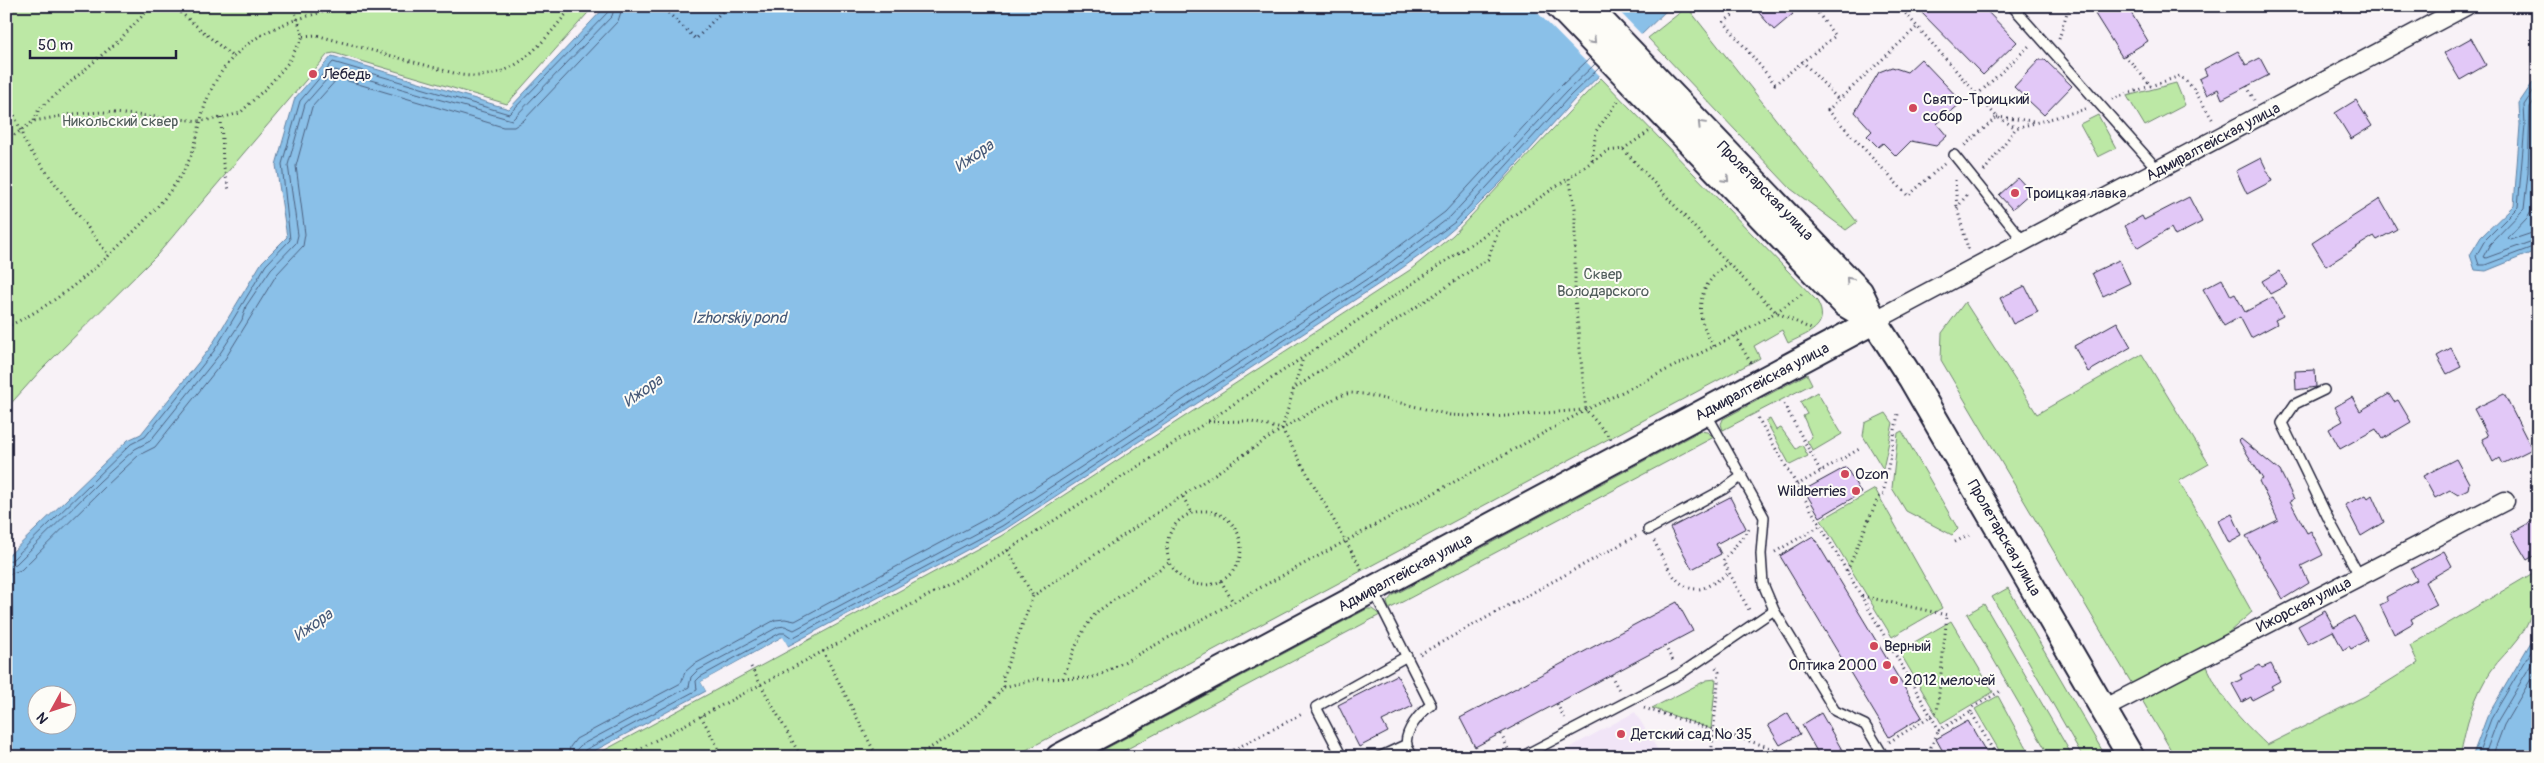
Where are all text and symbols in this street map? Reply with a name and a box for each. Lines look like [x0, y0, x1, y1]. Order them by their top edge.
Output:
scale bar [30, 28, 176, 60]
one-way arrow [1587, 35, 1596, 44]
text: 50 m [38, 36, 73, 55]
place label: Лебедь [322, 65, 371, 84]
marker: Лебедь [307, 68, 319, 80]
place label: Свято-Троицкий собор [1923, 90, 2030, 126]
street label: Адмиралтейская улица [2143, 99, 2283, 185]
marker: Свято-Троицкий собор [1907, 102, 1919, 114]
park label: Никольский сквер [62, 112, 178, 131]
one-way arrow [1698, 121, 1707, 130]
water label: Ижора [950, 134, 999, 177]
street label: Пролетарская улица [1713, 137, 1817, 245]
one-way arrow [1720, 173, 1729, 182]
place label: Троицкая лавка [2025, 184, 2127, 203]
marker: Троицкая лавка [2009, 187, 2021, 199]
park label: Сквер Володарского [1557, 265, 1649, 301]
one-way arrow [1846, 277, 1855, 286]
water label: Izhorskiy pond [692, 308, 788, 328]
street label: Адмиралтейская улица [1692, 339, 1832, 425]
water label: Ижора [619, 369, 668, 412]
place label: Ozon [1855, 465, 1889, 484]
marker: Ozon [1839, 468, 1851, 480]
street label: Пролетарская улица [1963, 477, 2045, 599]
place label: Wildberries [1777, 482, 1846, 501]
marker: Wildberries [1850, 485, 1862, 497]
street label: Адмиралтейская улица [1335, 530, 1475, 616]
street label: Ижорская улица [2253, 573, 2355, 637]
water label: Ижора [289, 603, 338, 646]
place label: Верный [1884, 637, 1931, 656]
marker: Верный [1868, 640, 1880, 652]
place label: Оптика 2000 [1789, 656, 1877, 675]
marker: Оптика 2000 [1881, 659, 1893, 671]
place label: 2012 мелочей [1904, 671, 1996, 690]
marker: 2012 мелочей [1888, 674, 1900, 686]
north arrow [28, 686, 78, 736]
text: N [33, 709, 52, 727]
place label: Детский сад № 35 [1630, 725, 1752, 744]
marker: Детский сад № 35 [1615, 728, 1627, 740]

